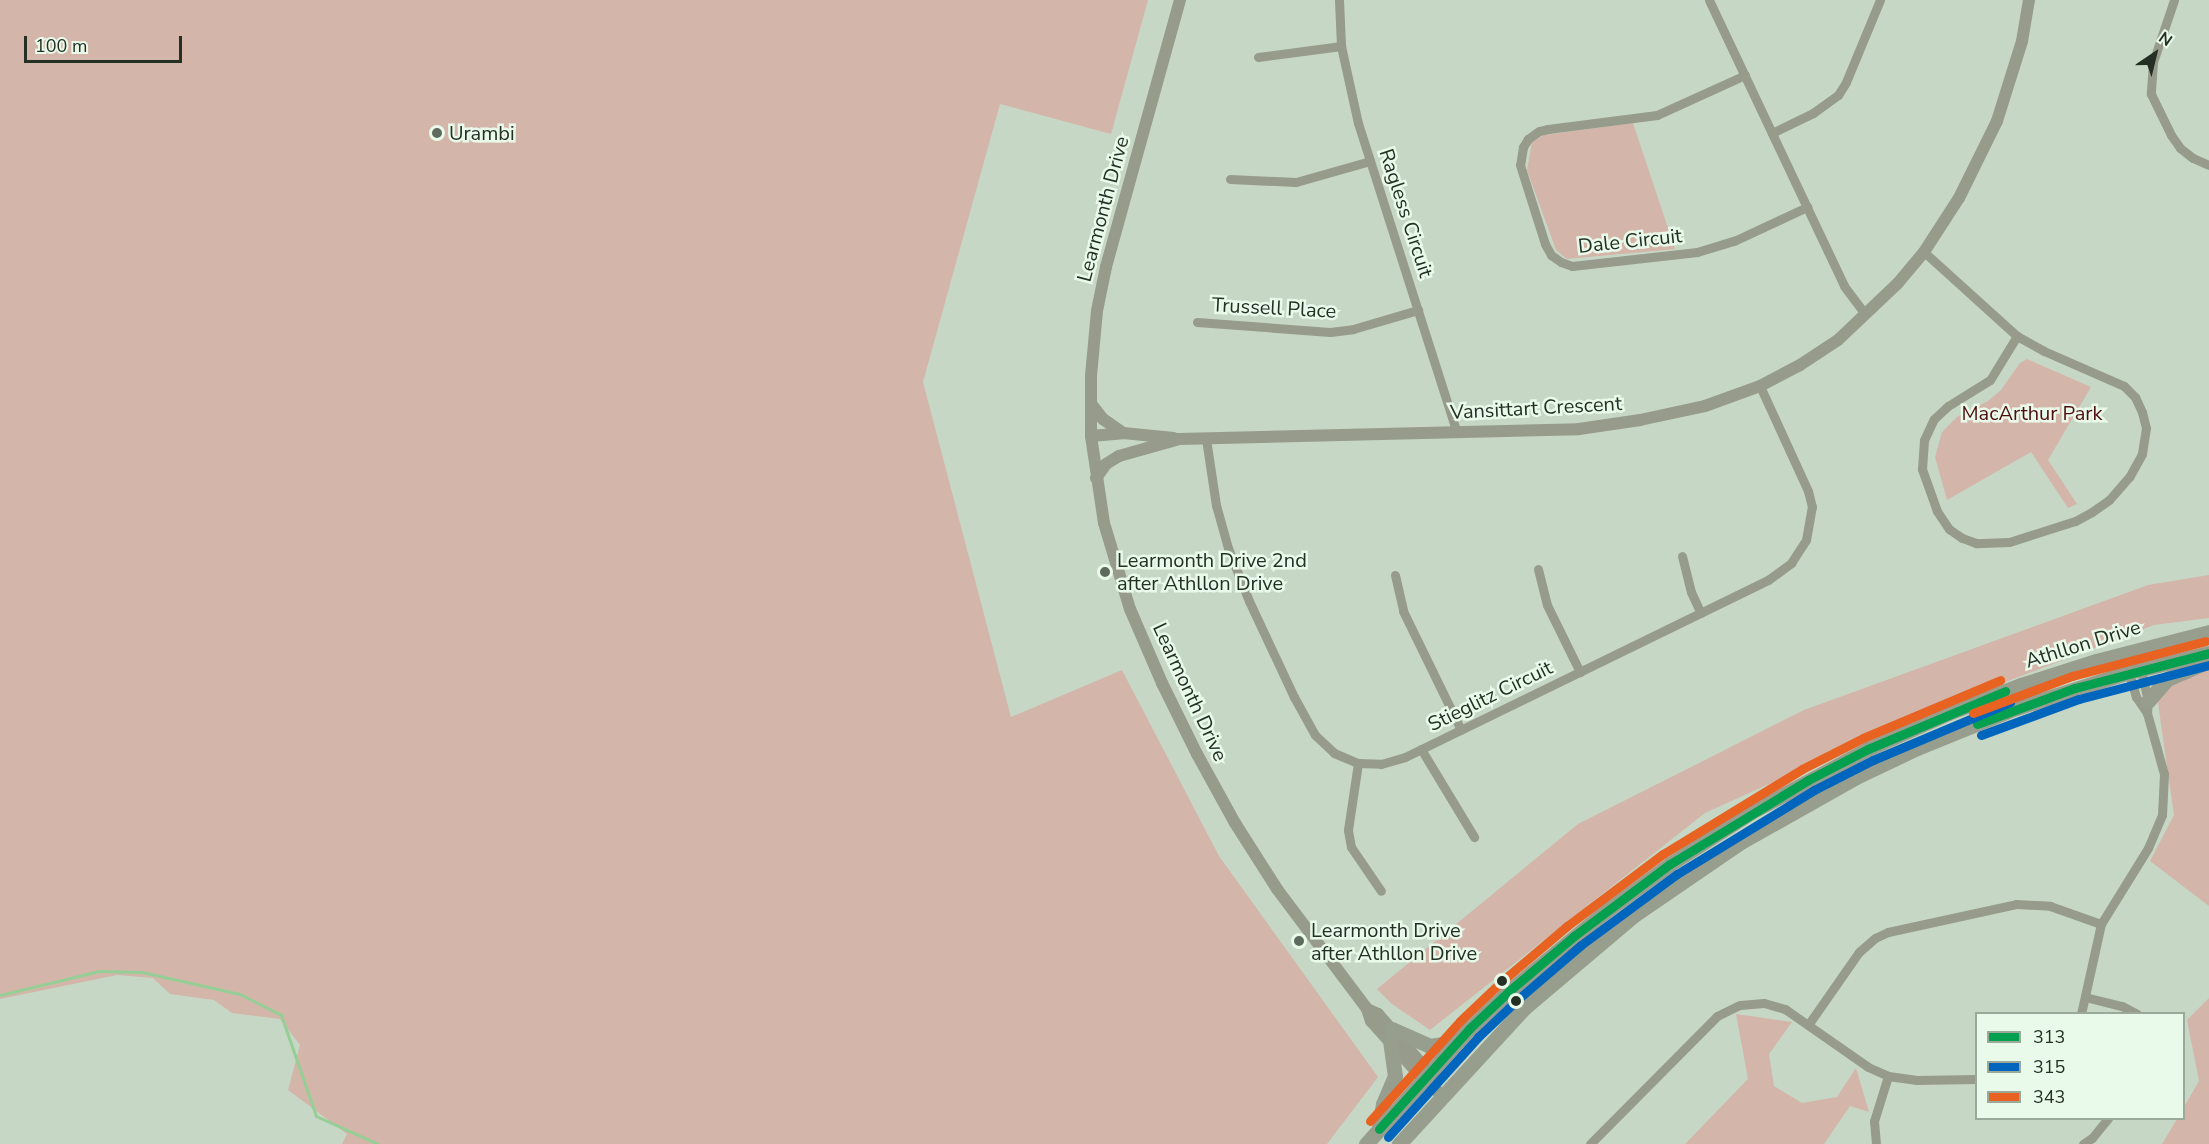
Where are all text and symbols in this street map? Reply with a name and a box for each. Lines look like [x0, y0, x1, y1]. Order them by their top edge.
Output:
scale bar [27, 24, 184, 62]
north arrow [2125, 24, 2185, 84]
text: N [2154, 27, 2177, 52]
text: 100 m [35, 34, 87, 58]
place label: Urambi [449, 121, 515, 145]
marker: Urambi [430, 126, 444, 140]
street label: Learmonth Drive [1072, 134, 1134, 284]
street label: Ragless Circuit [1374, 146, 1438, 280]
street label: Dale Circuit [1577, 224, 1683, 258]
street label: Trussell Place [1211, 293, 1337, 323]
street label: Vansittart Crescent [1450, 392, 1622, 424]
park label: MacArthur Park [1961, 401, 2103, 425]
place label: Learmonth Drive 2nd after Athllon Drive [1117, 548, 1307, 595]
marker: Learmonth Drive 2nd after Athllon Drive [1098, 565, 1112, 579]
street label: Athllon Drive [2022, 615, 2144, 673]
street label: Learmonth Drive [1147, 619, 1233, 765]
street label: Stieglitz Circuit [1424, 656, 1556, 736]
place label: Learmonth Drive after Athllon Drive [1311, 918, 1477, 965]
marker: Learmonth Drive after Athllon Drive [1292, 934, 1306, 948]
unlabelled marker [1496, 975, 1508, 987]
unlabelled marker [1510, 995, 1522, 1007]
legend [1975, 1012, 2185, 1120]
text: 313 [2033, 1025, 2065, 1049]
text: 315 [2033, 1055, 2065, 1079]
text: 343 [2033, 1085, 2065, 1109]

